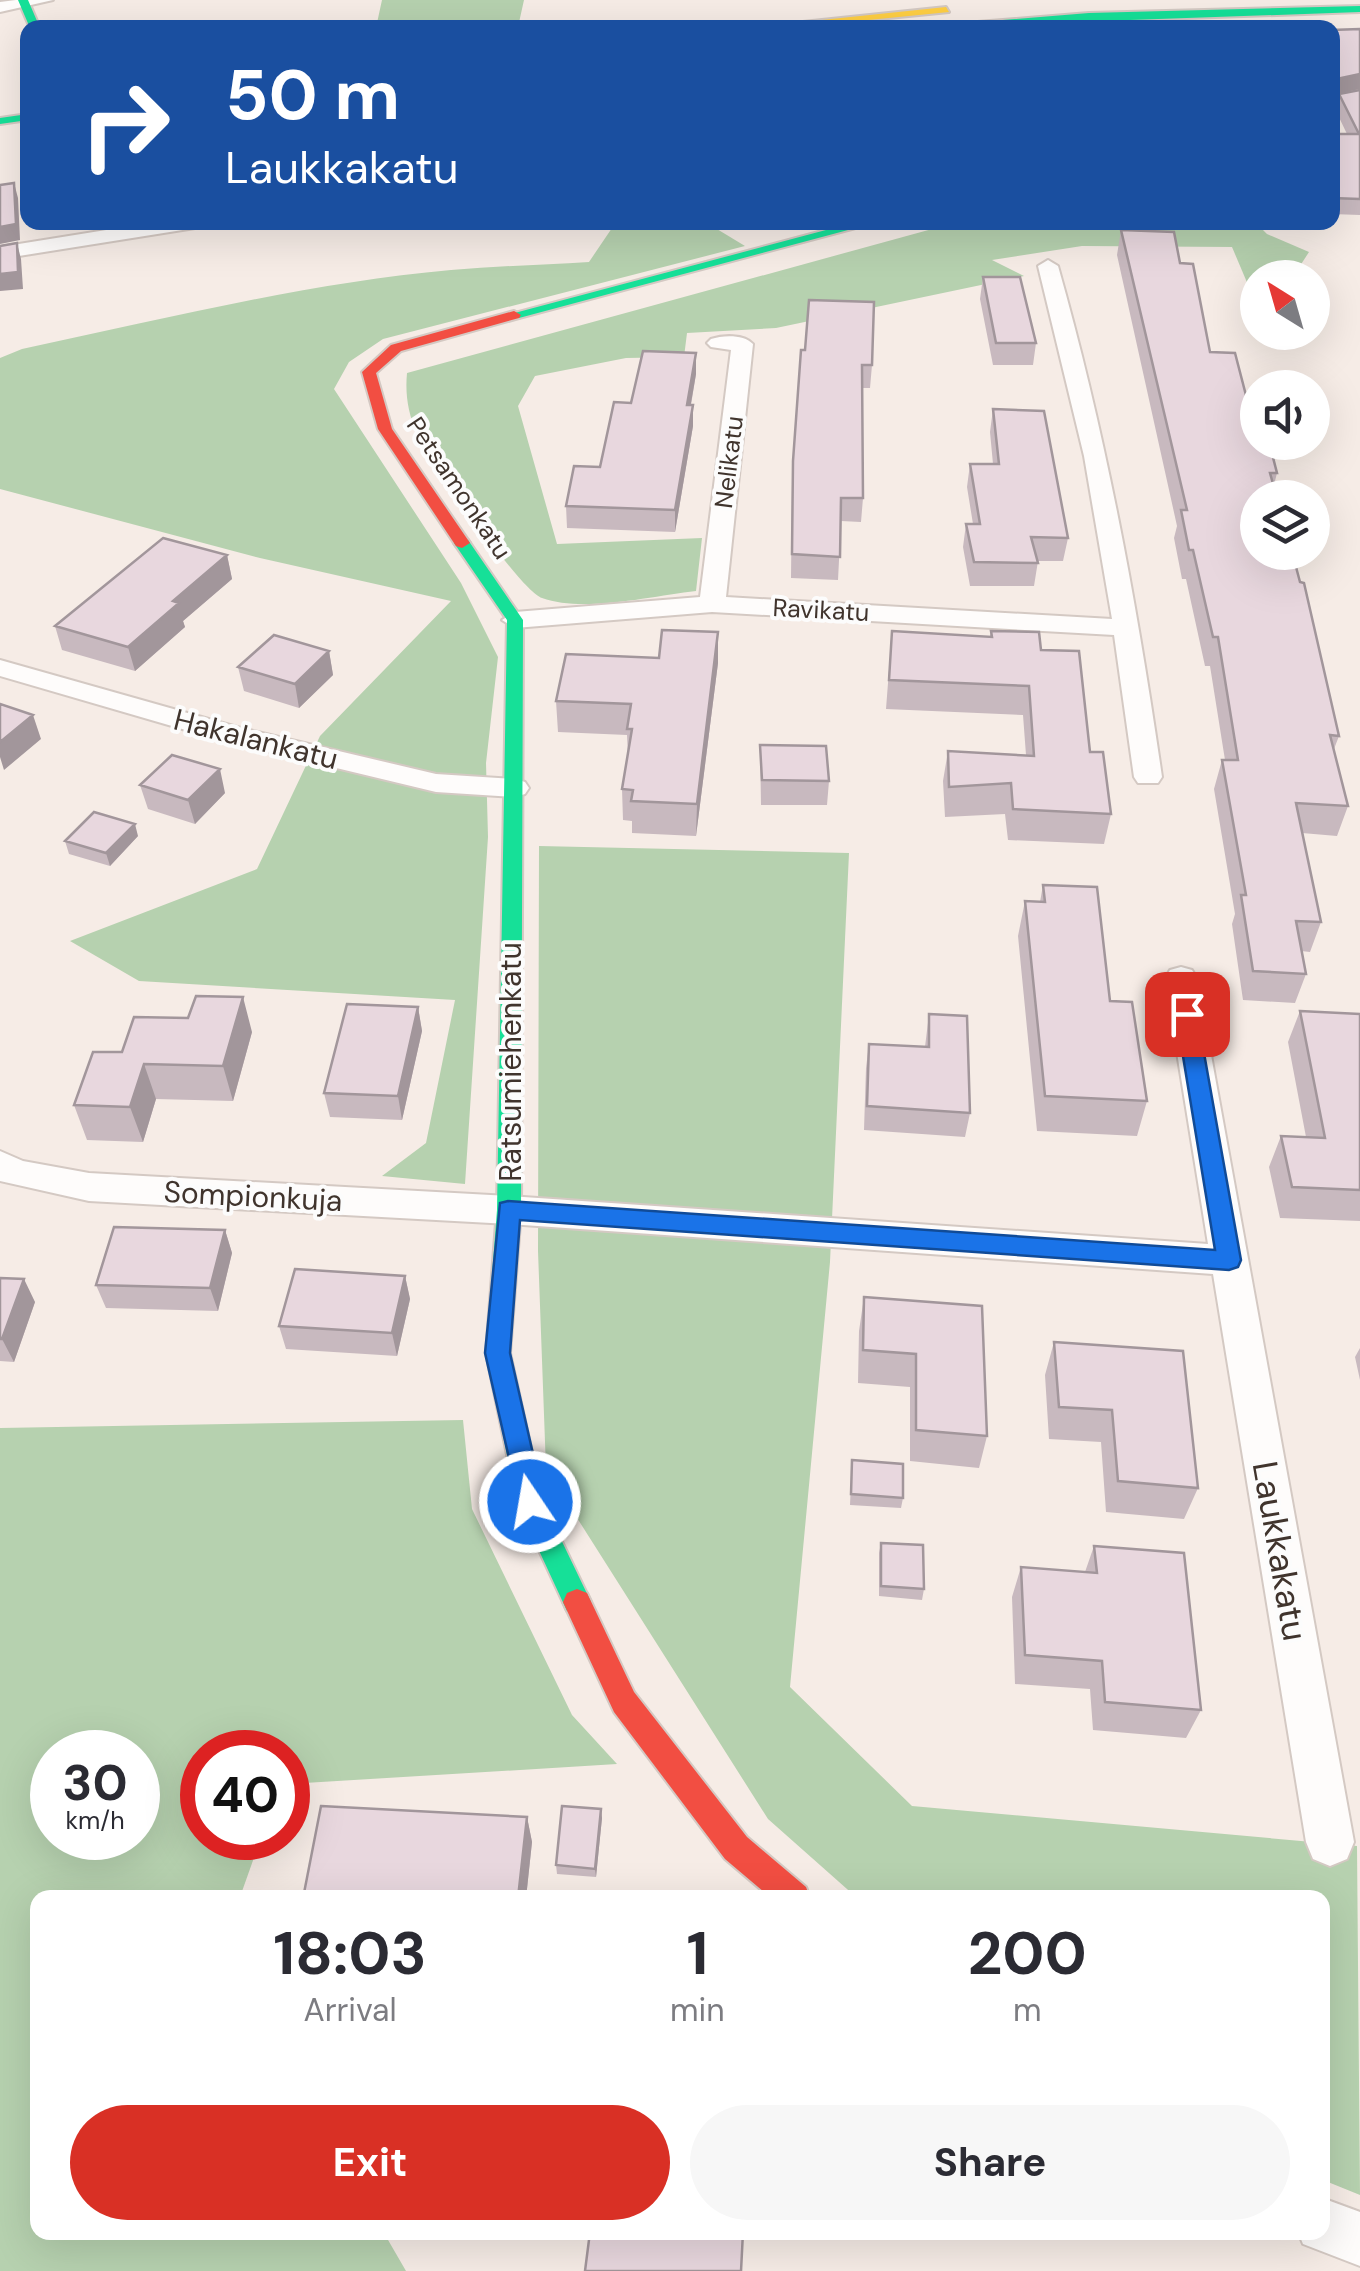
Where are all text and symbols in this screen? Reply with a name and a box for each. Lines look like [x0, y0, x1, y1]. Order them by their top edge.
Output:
text: 50 m [225, 50, 400, 141]
icon: right [60, 60, 190, 190]
text: Laukkakatu [225, 138, 458, 197]
north arrow [1240, 260, 1330, 350]
map controls [1240, 260, 1330, 570]
button: sound [1240, 370, 1330, 460]
street label: Petsamonkatu [399, 410, 519, 566]
street label: Nelikatu [707, 414, 751, 510]
button: layers [1240, 480, 1330, 570]
street label: Ravikatu [772, 591, 870, 629]
street label: Hakalankatu [170, 700, 342, 778]
street label: Ratsumiehenkatu [491, 942, 530, 1182]
pin [1145, 972, 1230, 1057]
icon: arrive [1160, 987, 1215, 1042]
street label: Sompionkuja [163, 1172, 343, 1220]
position arrow [478, 1450, 582, 1554]
street label: Laukkakatu [1242, 1458, 1318, 1644]
speed limit sign: 40 [180, 1730, 310, 1860]
text: 30 [62, 1750, 128, 1816]
text: km/h [65, 1804, 125, 1837]
text: 18:03 [273, 1914, 427, 1993]
text: 1 [686, 1914, 708, 1993]
text: 200 [968, 1914, 1087, 1993]
text: Arrival [303, 1989, 397, 2031]
text: min [670, 1989, 725, 2031]
text: m [1013, 1989, 1042, 2031]
button: Exit [70, 2105, 670, 2220]
button: Share [690, 2105, 1290, 2220]

